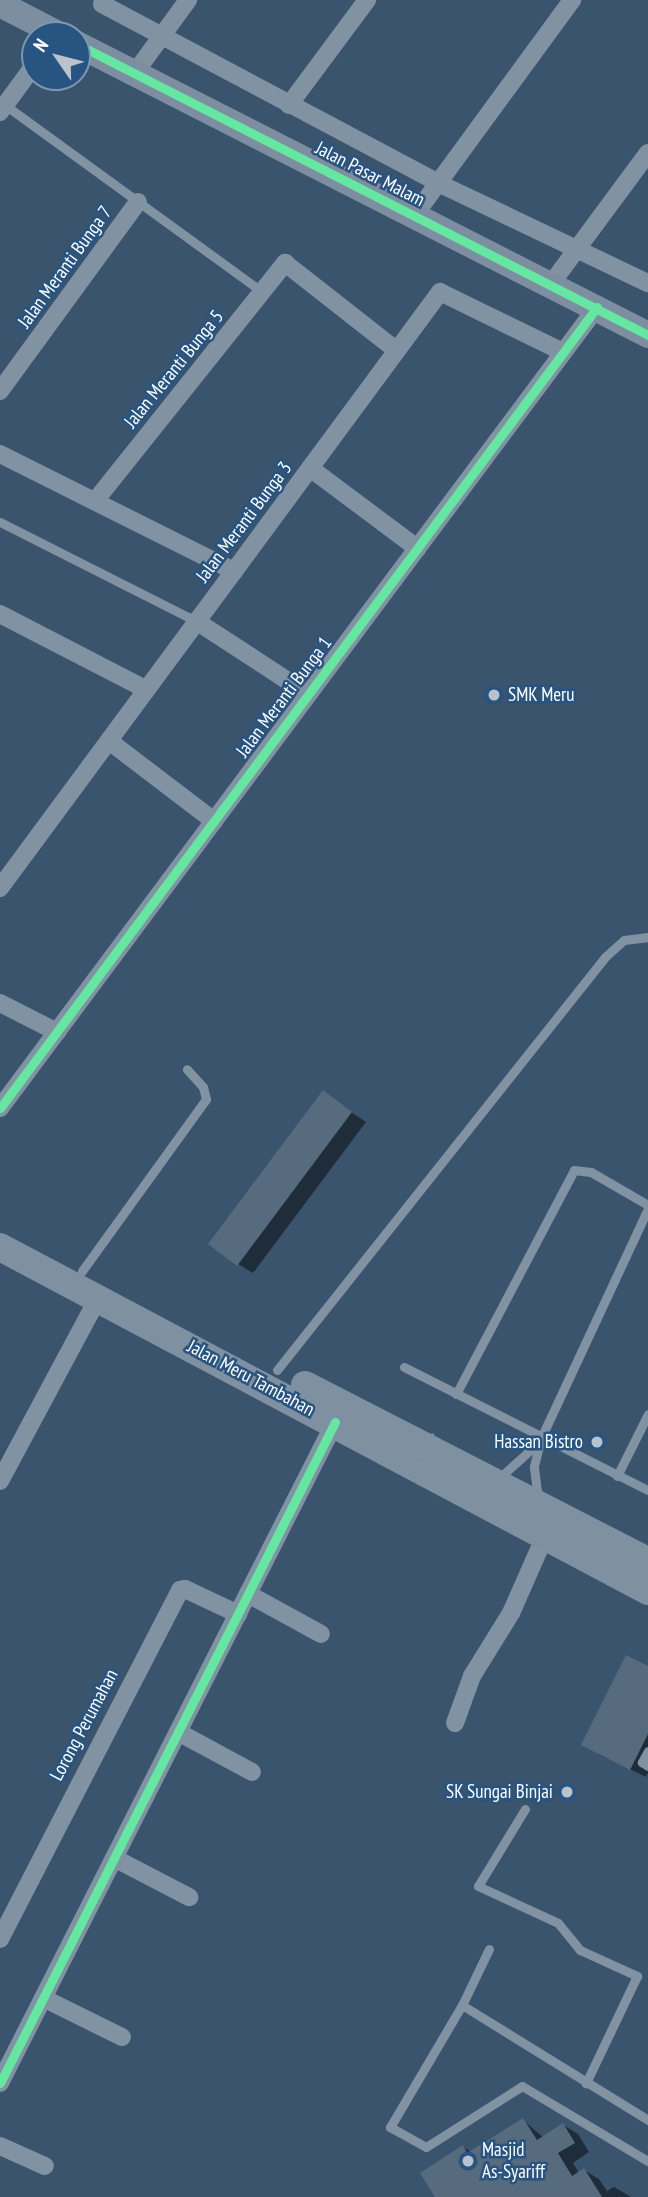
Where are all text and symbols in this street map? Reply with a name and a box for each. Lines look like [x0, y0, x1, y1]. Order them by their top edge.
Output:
north arrow [21, 21, 91, 91]
text: N [28, 34, 53, 56]
street label: Jalan Pasar Malam [312, 137, 428, 211]
street label: Jalan Meranti Bunga 7 [13, 202, 117, 332]
street label: Jalan Meranti Bunga 5 [120, 305, 228, 433]
street label: Jalan Meranti Bunga 3 [191, 457, 297, 587]
street label: Jalan Meranti Bunga 1 [231, 632, 337, 762]
place label: SMK Meru [508, 684, 575, 706]
marker: SMK Meru [486, 687, 502, 703]
street label: Jalan Meru Tambahan [183, 1335, 319, 1421]
place label: Hassan Bistro [494, 1431, 583, 1453]
marker: Hassan Bistro [589, 1434, 605, 1450]
street label: Lorong Perumahan [45, 1665, 123, 1785]
place label: SK Sungai Binjai [446, 1781, 553, 1803]
marker: SK Sungai Binjai [559, 1784, 575, 1800]
place label: Masjid As-Syariff [482, 2139, 545, 2183]
marker: Masjid As-Syariff [460, 2153, 476, 2169]

